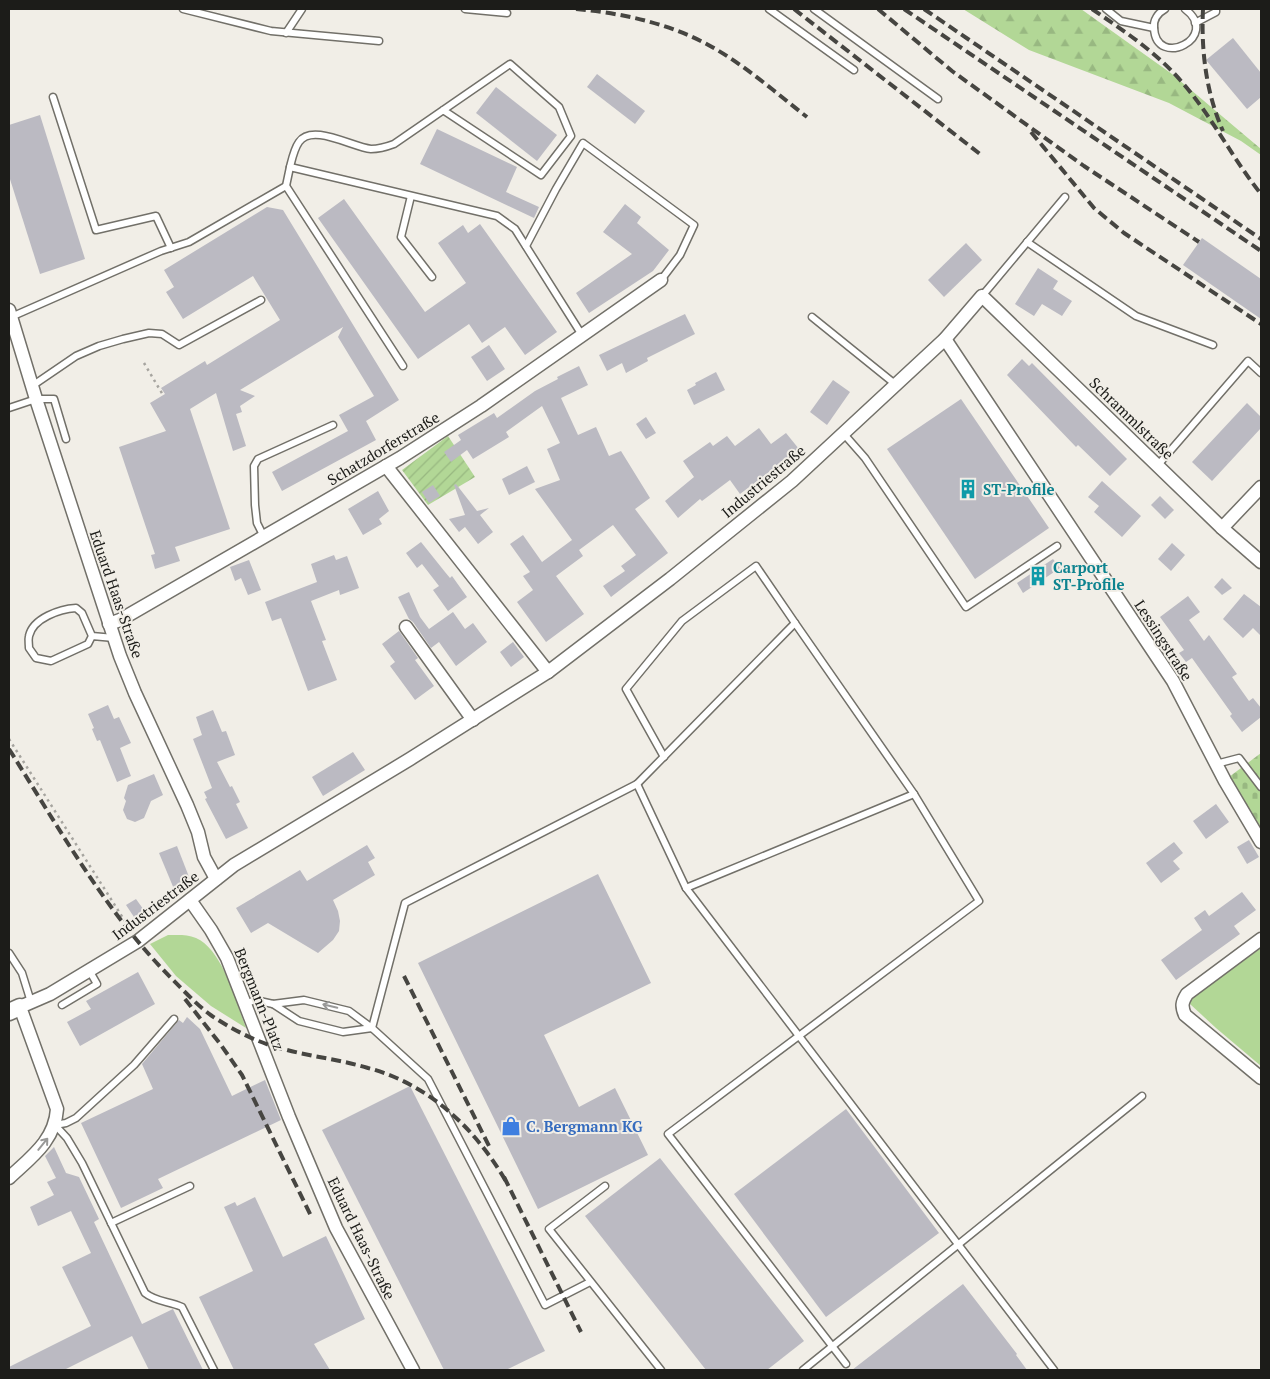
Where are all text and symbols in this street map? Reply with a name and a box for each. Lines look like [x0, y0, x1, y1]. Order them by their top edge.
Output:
street label: Schrammlstraße [1085, 373, 1179, 463]
street label: Schatzdorferstraße [323, 407, 443, 489]
street label: Industriestraße [717, 440, 809, 522]
building icon: ST-Profile [957, 478, 979, 500]
place label: ST-Profile [983, 479, 1055, 499]
street label: Eduard Haas-Straße [86, 527, 148, 661]
place label: Carport ST-Profile [1053, 557, 1125, 594]
building icon: Carport ST-Profile [1027, 565, 1049, 587]
street label: Lessingstraße [1130, 596, 1198, 684]
street label: Industriestraße [108, 866, 202, 944]
street label: Bergmann-Platz [230, 945, 290, 1053]
one-way arrow [322, 1001, 338, 1010]
shop icon: C. Bergmann KG [500, 1115, 522, 1137]
place label: C. Bergmann KG [526, 1116, 643, 1136]
one-way arrow [38, 1137, 49, 1150]
street label: Eduard Haas-Straße [324, 1173, 400, 1303]

